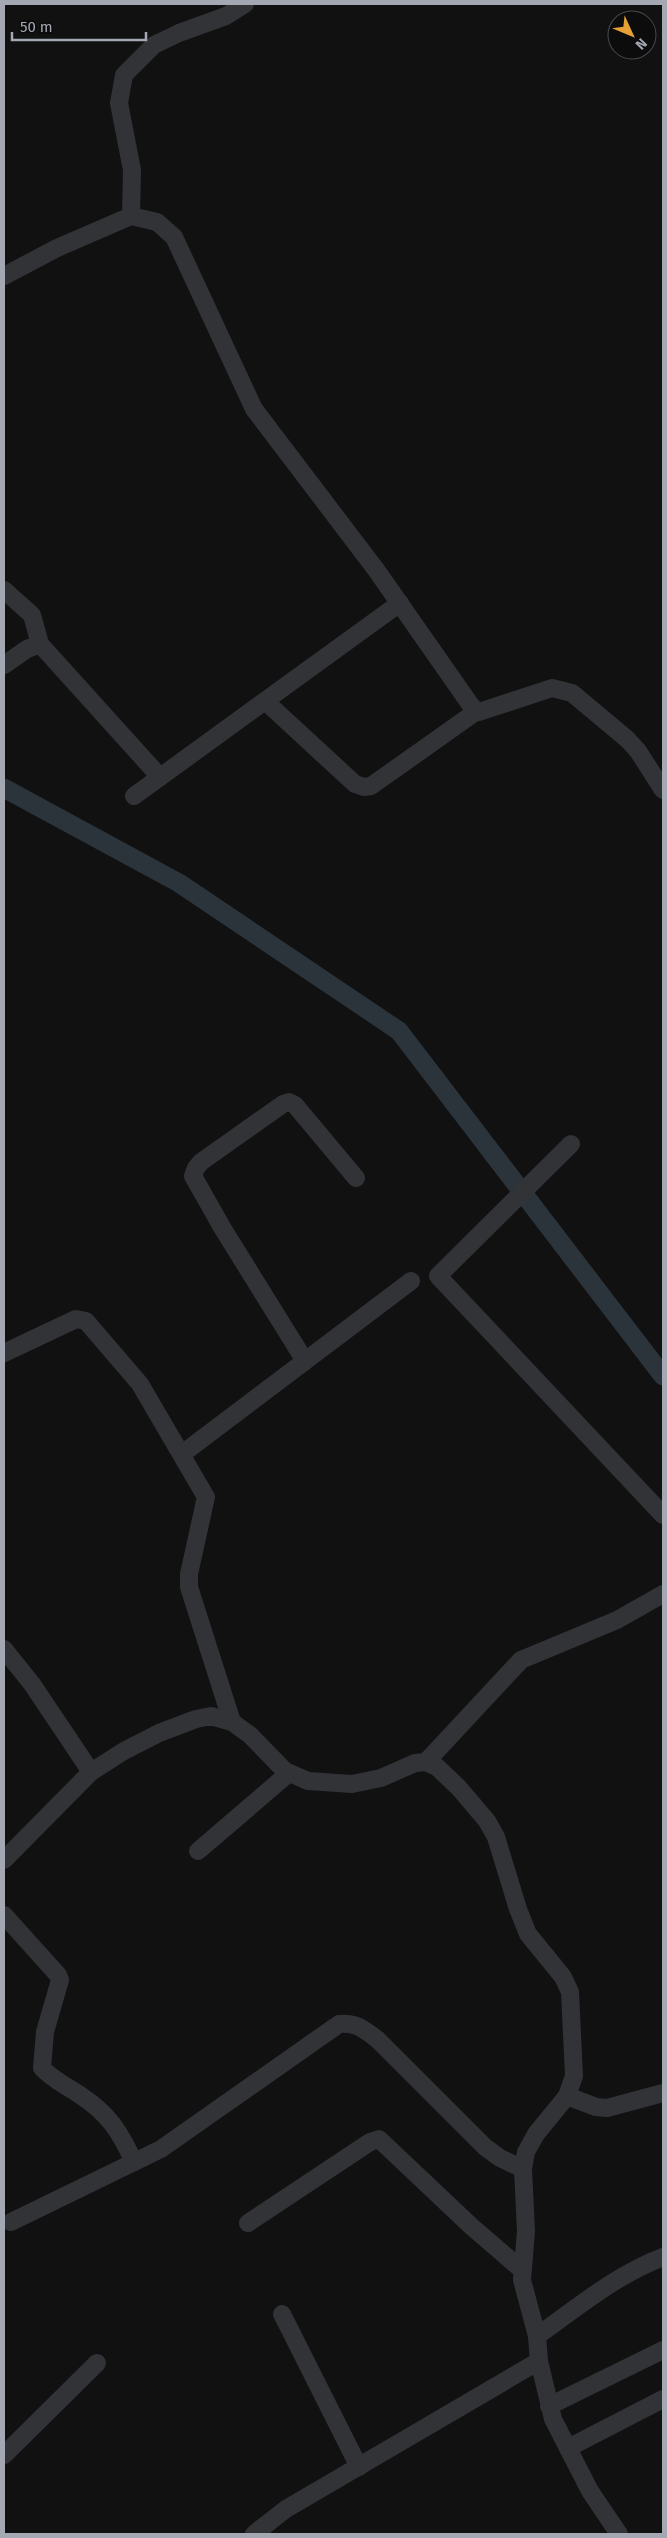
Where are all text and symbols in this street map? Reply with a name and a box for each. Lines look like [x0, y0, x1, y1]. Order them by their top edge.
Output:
scale bar [12, 10, 146, 42]
north arrow [607, 10, 657, 60]
text: 50 m [20, 18, 53, 36]
text: N [632, 34, 650, 53]

